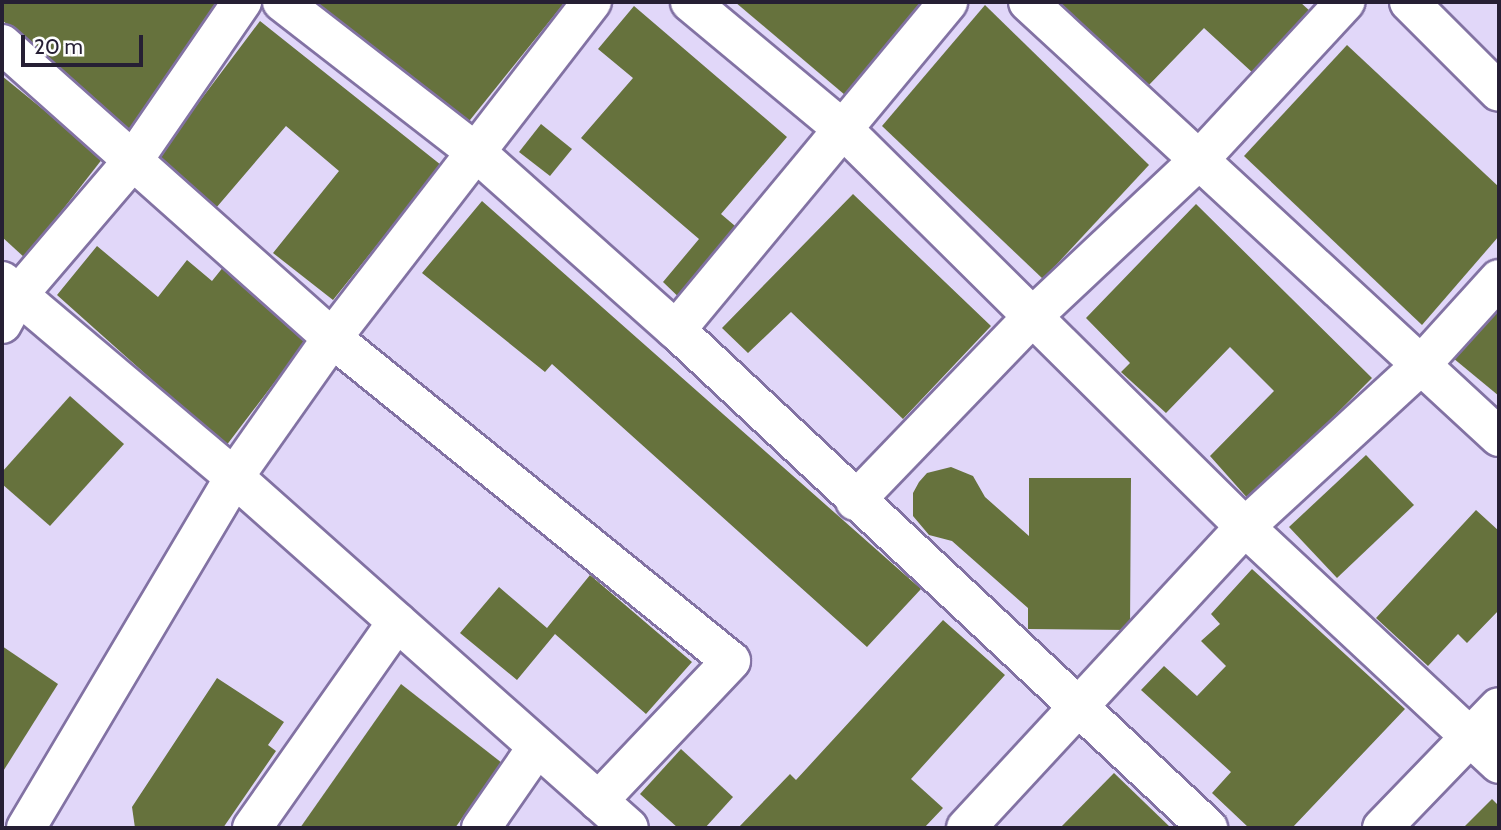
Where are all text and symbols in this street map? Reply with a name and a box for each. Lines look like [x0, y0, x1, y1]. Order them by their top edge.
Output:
scale bar [24, 21, 147, 65]
text: 20 m [34, 34, 83, 59]

